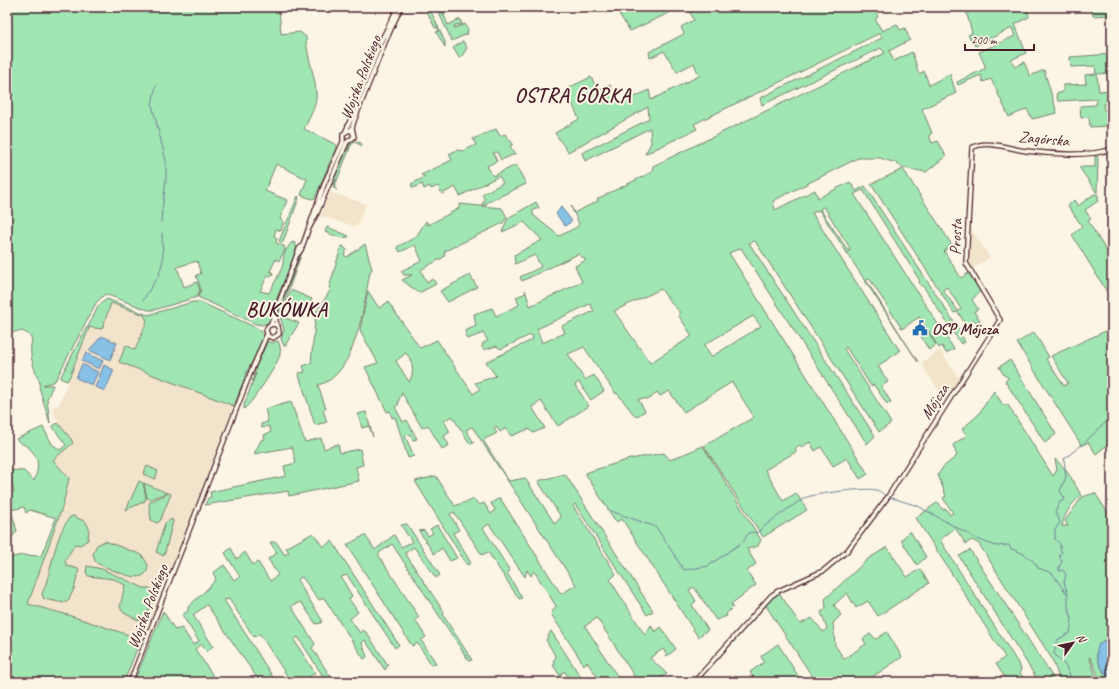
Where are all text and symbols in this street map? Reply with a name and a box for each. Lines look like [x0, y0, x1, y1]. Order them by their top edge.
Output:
scale bar [965, 26, 1034, 52]
street label: Wojska Polskiego [336, 31, 387, 122]
text: 200 m [971, 32, 998, 48]
district label: OSTRA GÓRKA [515, 83, 632, 108]
street label: Zagórska [1018, 127, 1071, 151]
street label: Prosta [945, 217, 967, 255]
district label: BUKÓWKA [246, 297, 329, 322]
public building icon: OSP Mójcza [911, 319, 929, 337]
place label: OSP Mójcza [932, 319, 1000, 339]
street label: Mójcza [916, 379, 954, 423]
street label: Wojska Polskiego [123, 560, 174, 651]
north arrow [1053, 623, 1093, 663]
text: N [1074, 631, 1090, 646]

